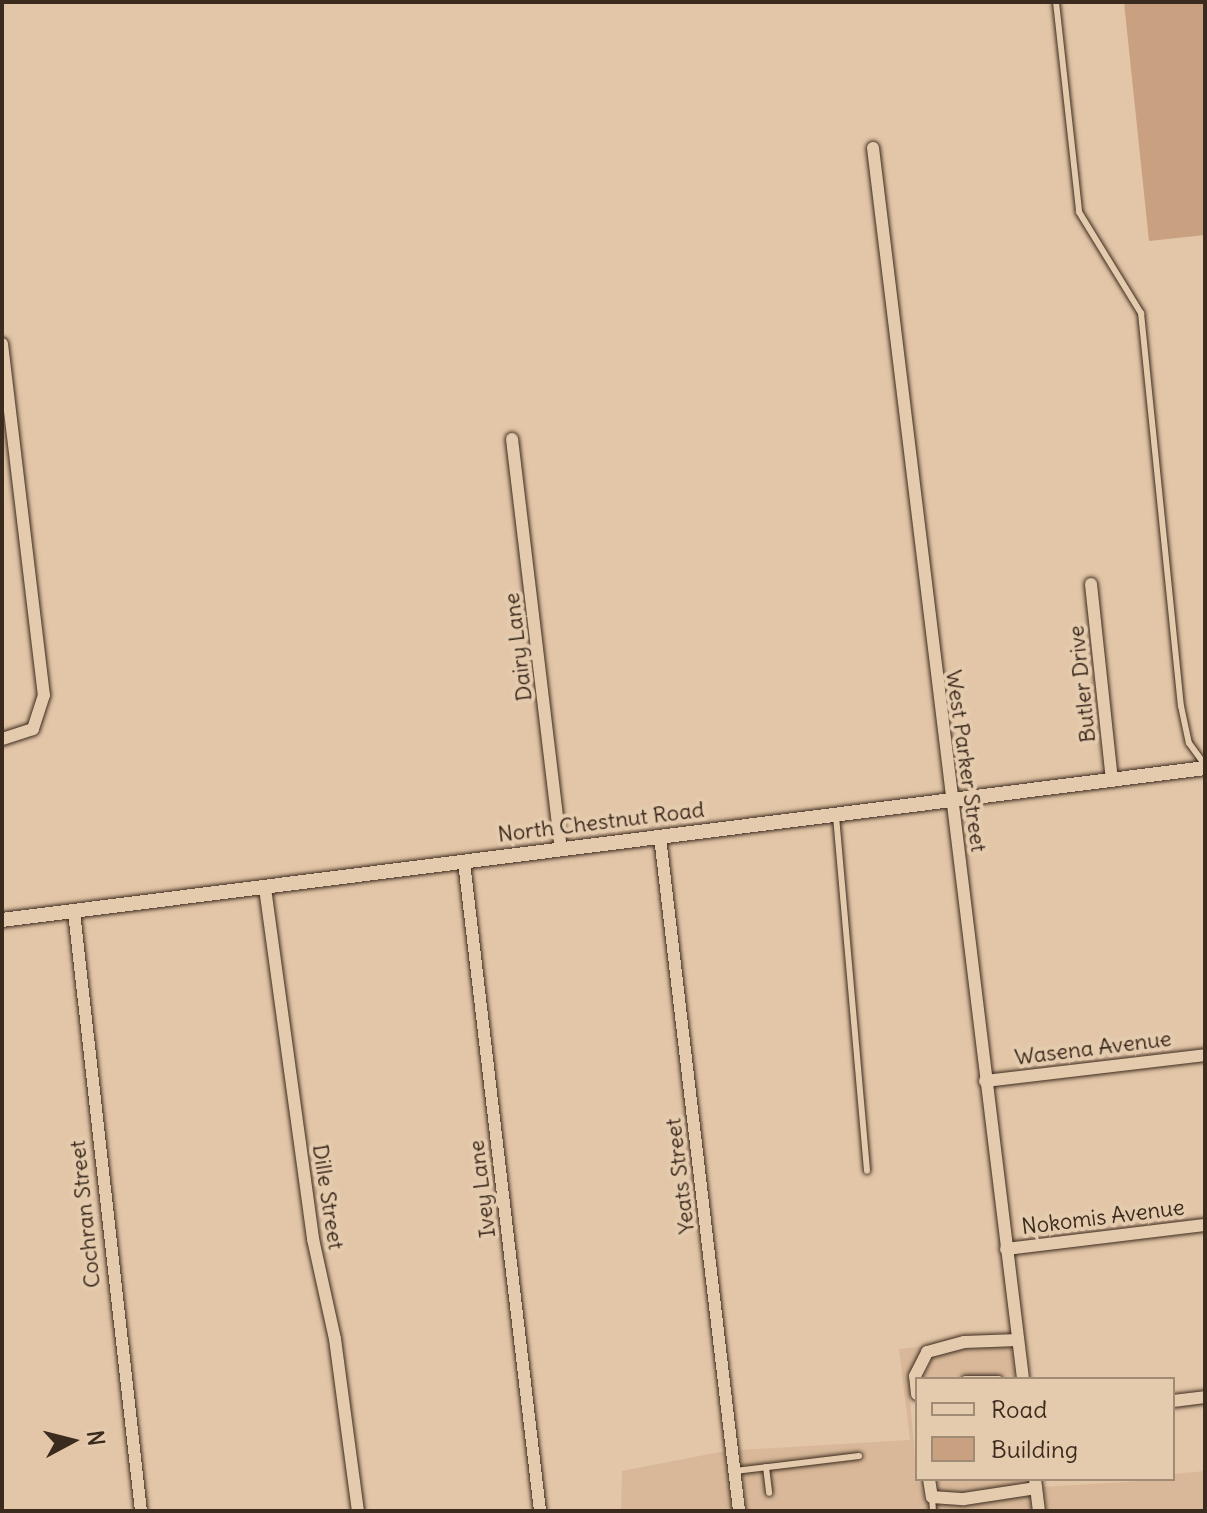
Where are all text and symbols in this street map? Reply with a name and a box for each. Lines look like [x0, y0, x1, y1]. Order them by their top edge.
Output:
street label: Dairy Lane [498, 591, 538, 703]
street label: Butler Drive [1063, 624, 1101, 744]
street label: West Parker Street [940, 668, 992, 854]
street label: North Chestnut Road [496, 796, 706, 848]
street label: Wasena Avenue [1013, 1025, 1173, 1071]
street label: Yeats Street [660, 1117, 700, 1235]
street label: Cochran Street [64, 1139, 106, 1289]
street label: Ivey Lane [463, 1139, 501, 1239]
street label: Dille Street [307, 1142, 349, 1252]
street label: Nokomis Avenue [1020, 1194, 1186, 1240]
legend [915, 1377, 1175, 1481]
text: Road [991, 1394, 1047, 1424]
north arrow [32, 1401, 112, 1481]
text: N [81, 1429, 111, 1447]
text: Building [991, 1434, 1078, 1464]

